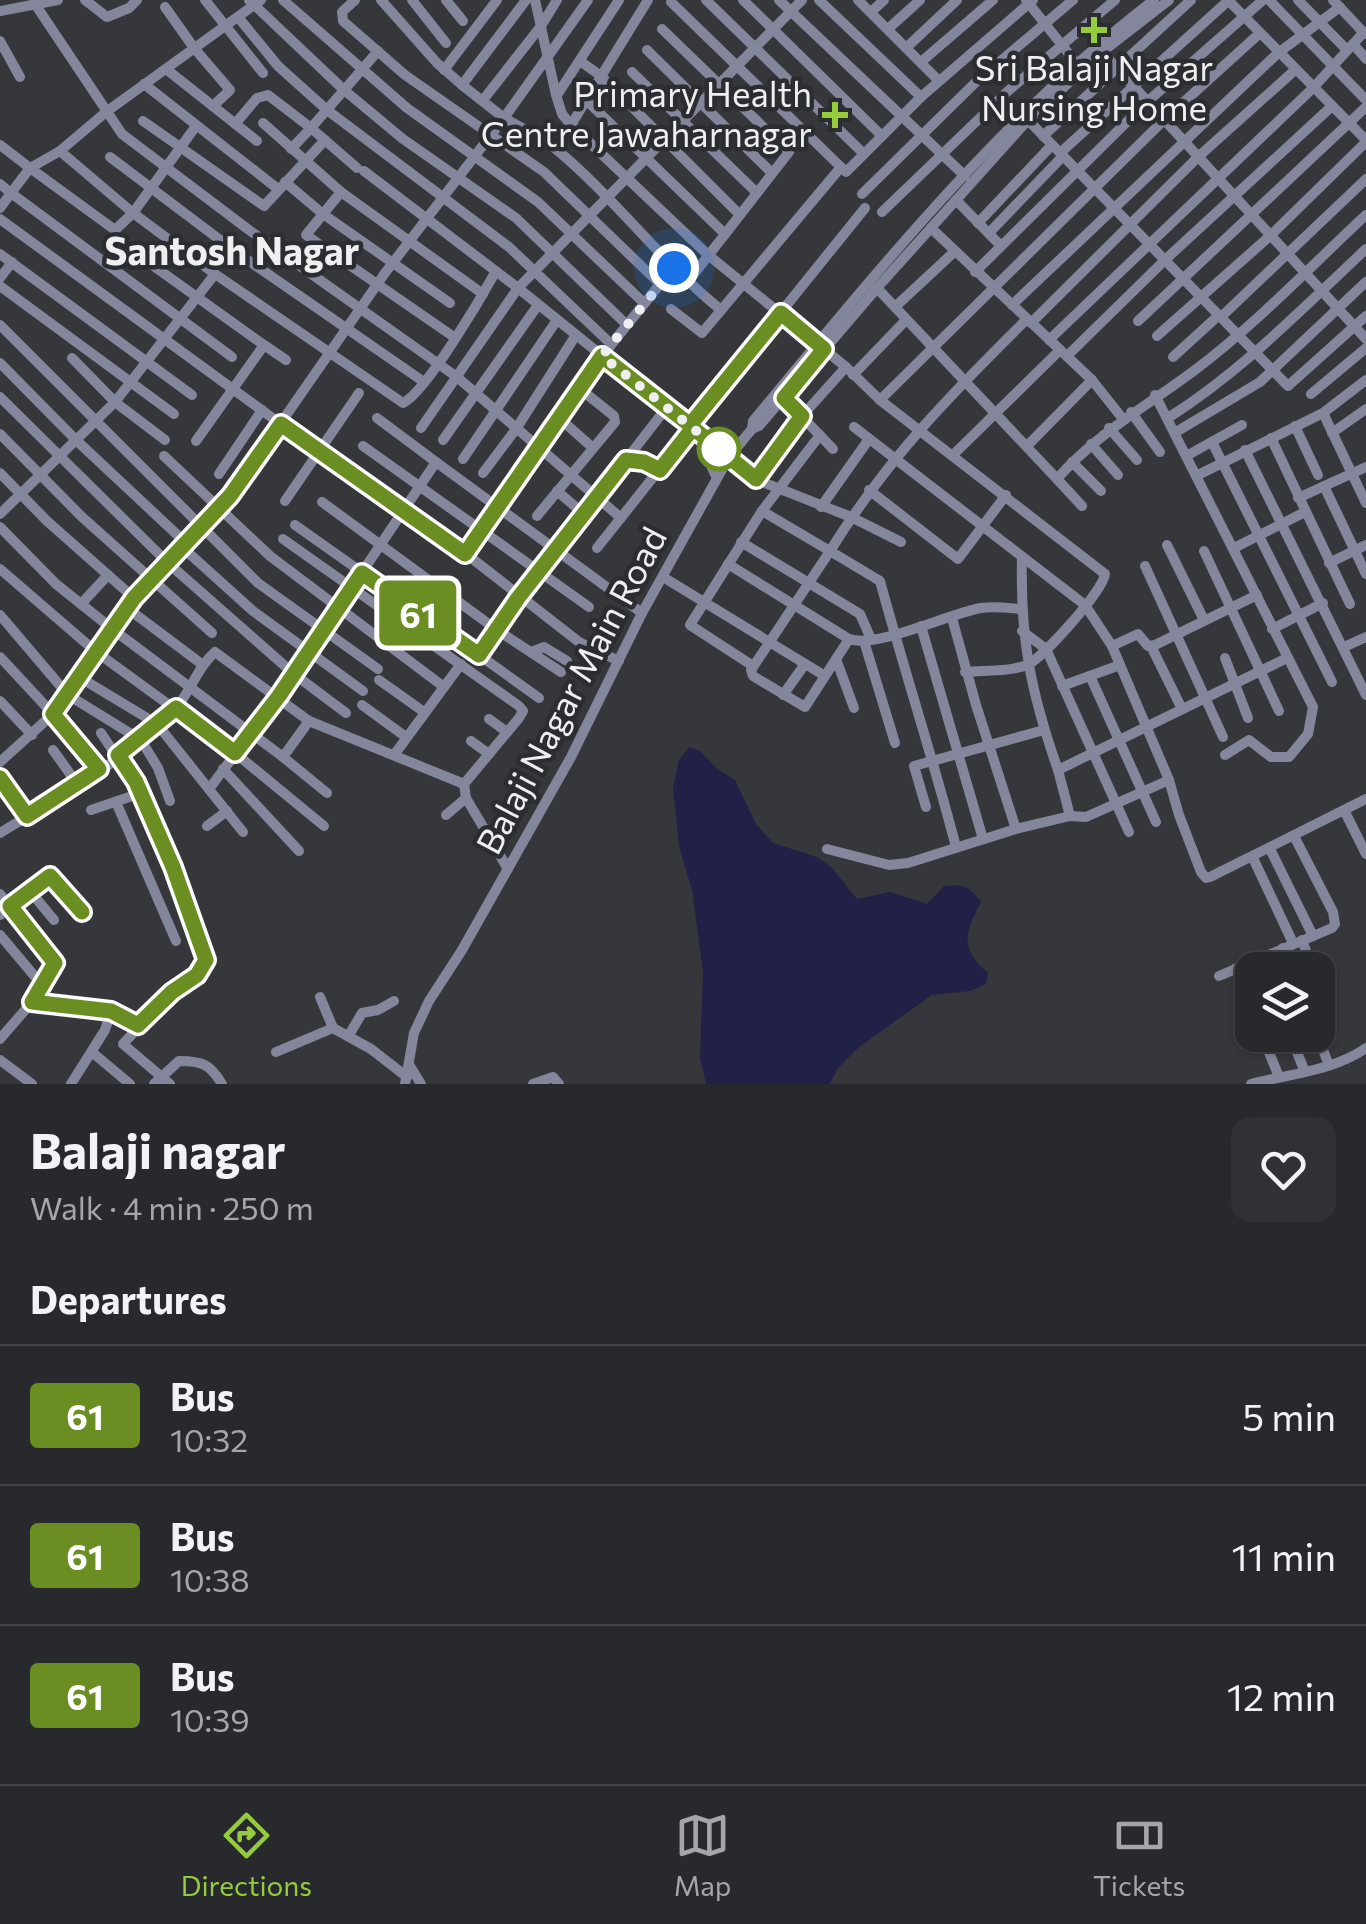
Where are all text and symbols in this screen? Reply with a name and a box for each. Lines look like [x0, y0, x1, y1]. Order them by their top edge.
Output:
marker: Sri Balaji Nagar Nursing Home [1081, 17, 1107, 43]
place label: Sri Balaji Nagar Nursing Home [975, 45, 1213, 128]
place label: Primary Health Centre Jawaharnagar [481, 71, 812, 154]
marker: Primary Health Centre Jawaharnagar [822, 102, 848, 128]
district label: Santosh Nagar [105, 226, 360, 273]
your location [649, 243, 699, 293]
unlabelled marker [698, 428, 740, 470]
street label: Balaji Nagar Main Road [465, 519, 674, 861]
line badge: 61 [373, 580, 463, 646]
text: 61 [399, 592, 437, 635]
map controls [1235, 952, 1335, 1052]
button: layers [1235, 952, 1335, 1052]
button: heart [1231, 1117, 1336, 1222]
text: Balaji nagar [30, 1120, 286, 1179]
text: Walk · 4 min · 250 m [30, 1187, 314, 1227]
text: Departures [30, 1275, 227, 1322]
text: Bus [170, 1372, 235, 1419]
text: 5 min [1242, 1392, 1336, 1439]
text: 61 [66, 1394, 104, 1437]
text: 10:32 [170, 1419, 248, 1459]
text: Bus [170, 1512, 235, 1559]
text: 11 min [1232, 1532, 1336, 1579]
text: 61 [66, 1534, 104, 1577]
text: 10:38 [170, 1559, 250, 1599]
text: Bus [170, 1652, 235, 1699]
text: 12 min [1227, 1672, 1336, 1719]
text: 61 [66, 1674, 104, 1717]
text: 10:39 [170, 1699, 250, 1739]
tab: Directions [181, 1808, 312, 1902]
tab: Map [674, 1808, 731, 1902]
tab: Tickets [1093, 1808, 1185, 1902]

